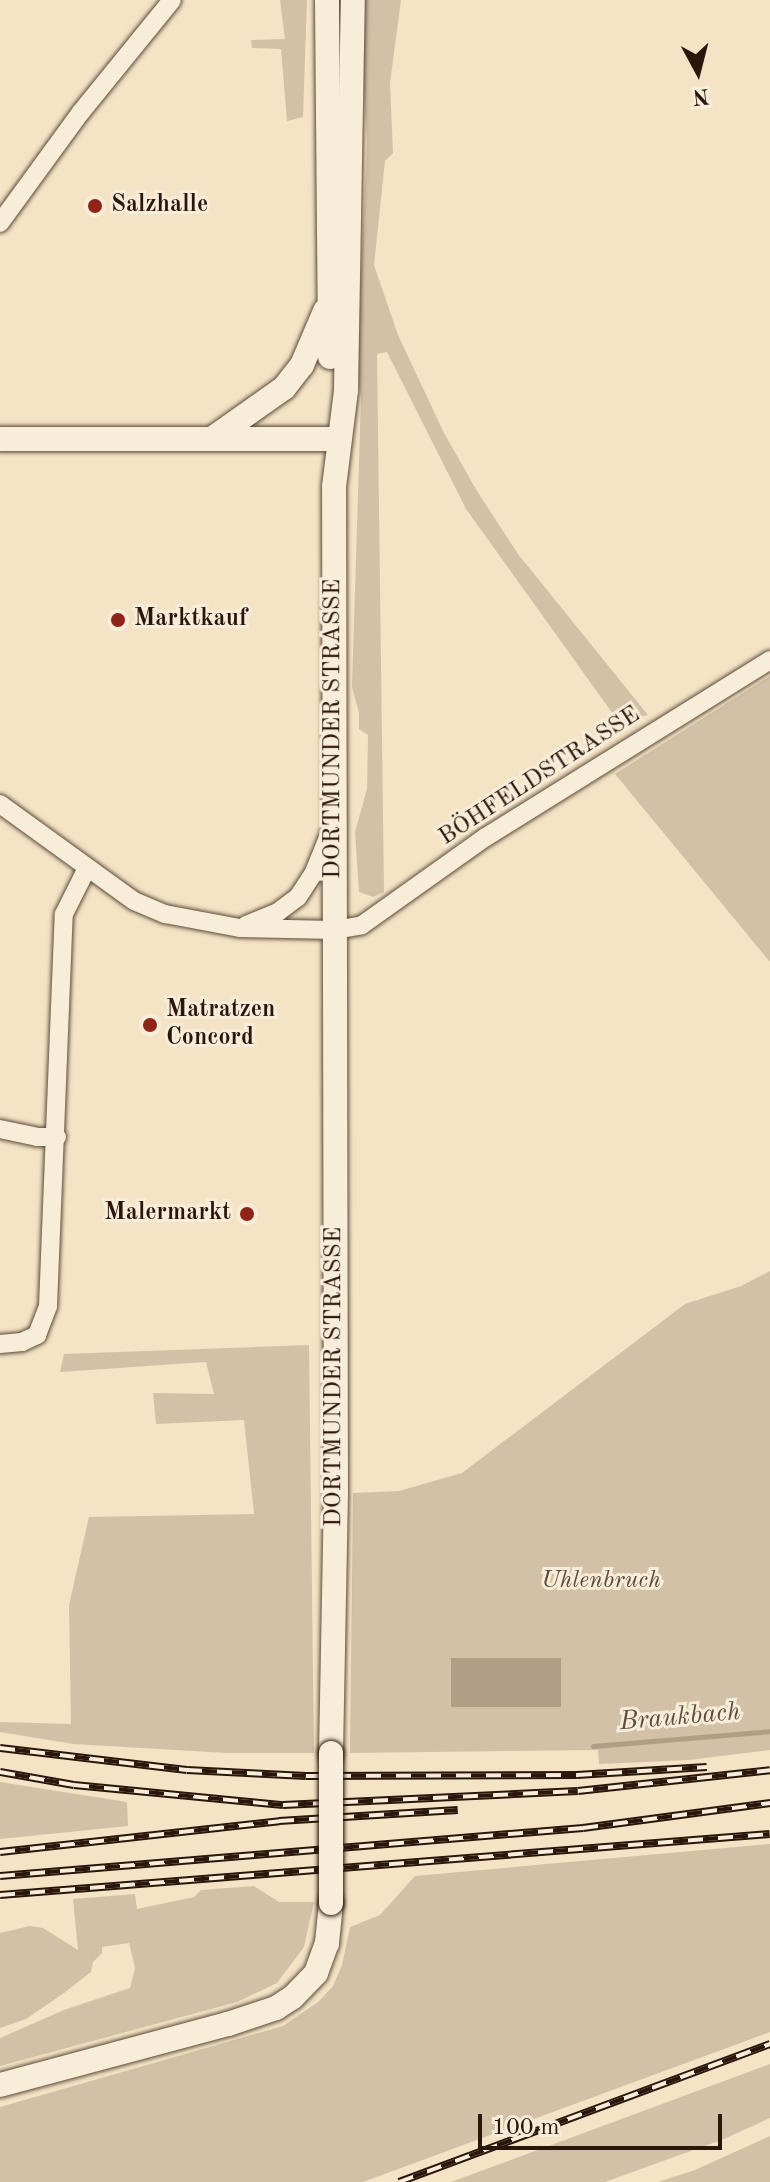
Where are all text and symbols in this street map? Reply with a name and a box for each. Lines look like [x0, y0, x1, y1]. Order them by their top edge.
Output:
north arrow [658, 32, 738, 112]
text: N [691, 84, 711, 108]
place label: Salzhalle [111, 192, 208, 220]
marker: Salzhalle [86, 197, 104, 215]
street label: DORTMUNDER STRASSE [320, 579, 348, 879]
place label: Marktkauf [134, 606, 247, 634]
marker: Marktkauf [109, 611, 127, 629]
street label: BÖHFELDSTRASSE [434, 701, 646, 853]
place label: Matratzen Concord [166, 997, 275, 1053]
marker: Matratzen Concord [141, 1016, 159, 1034]
place label: Malermarkt [104, 1200, 231, 1228]
marker: Malermarkt [238, 1205, 256, 1223]
street label: DORTMUNDER STRASSE [321, 1227, 349, 1527]
park label: Uhlenbruch [541, 1568, 661, 1596]
water label: Braukbach [618, 1697, 742, 1739]
scale bar [482, 2098, 726, 2148]
text: 100 m [492, 2116, 560, 2140]

